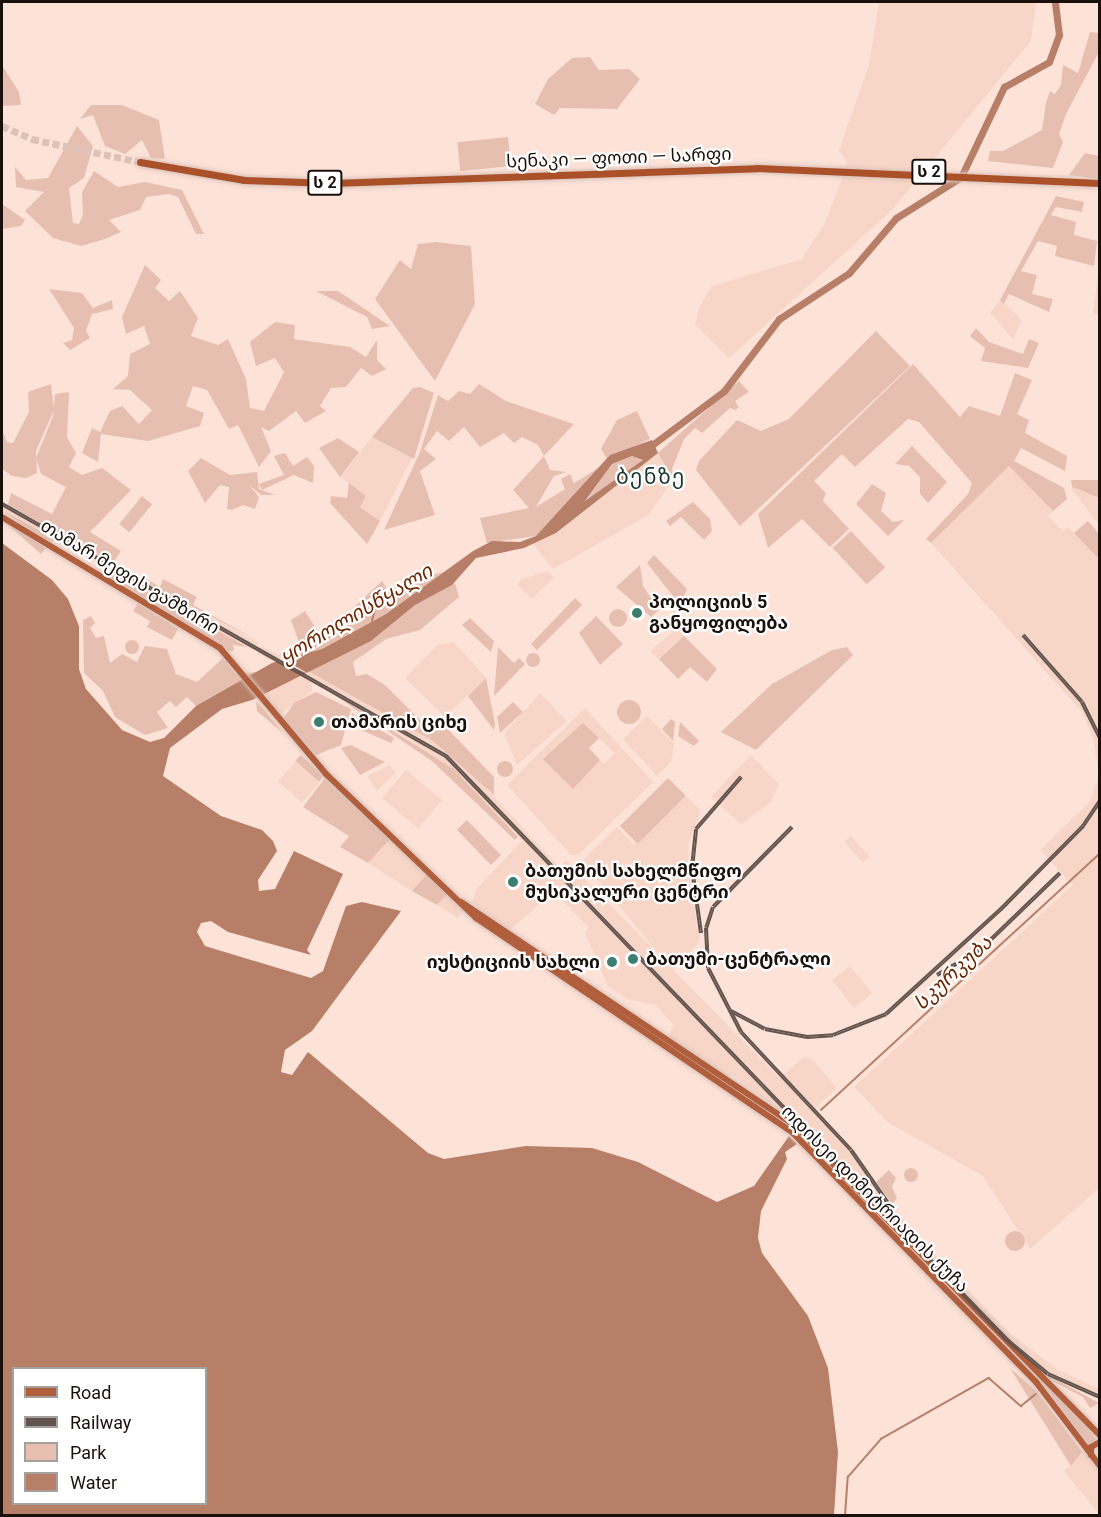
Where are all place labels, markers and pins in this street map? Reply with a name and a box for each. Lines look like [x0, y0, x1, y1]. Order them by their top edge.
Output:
place label: პოლიციის 5 განყოფილება [649, 592, 788, 634]
marker: პოლიციის 5 განყოფილება [630, 606, 644, 620]
place label: თამარის ციხე [331, 711, 467, 733]
marker: თამარის ციხე [312, 715, 326, 729]
place label: ბათუმის სახელმწიფო მუსიკალური ცენტრი [525, 861, 742, 904]
marker: ბათუმის სახელმწიფო მუსიკალური ცენტრი [506, 875, 520, 889]
place label: ბათუმი-ცენტრალი [646, 948, 831, 970]
marker: ბათუმი-ცენტრალი [624, 950, 642, 968]
place label: იუსტიციის სახლი [427, 951, 600, 973]
marker: იუსტიციის სახლი [605, 955, 619, 969]

